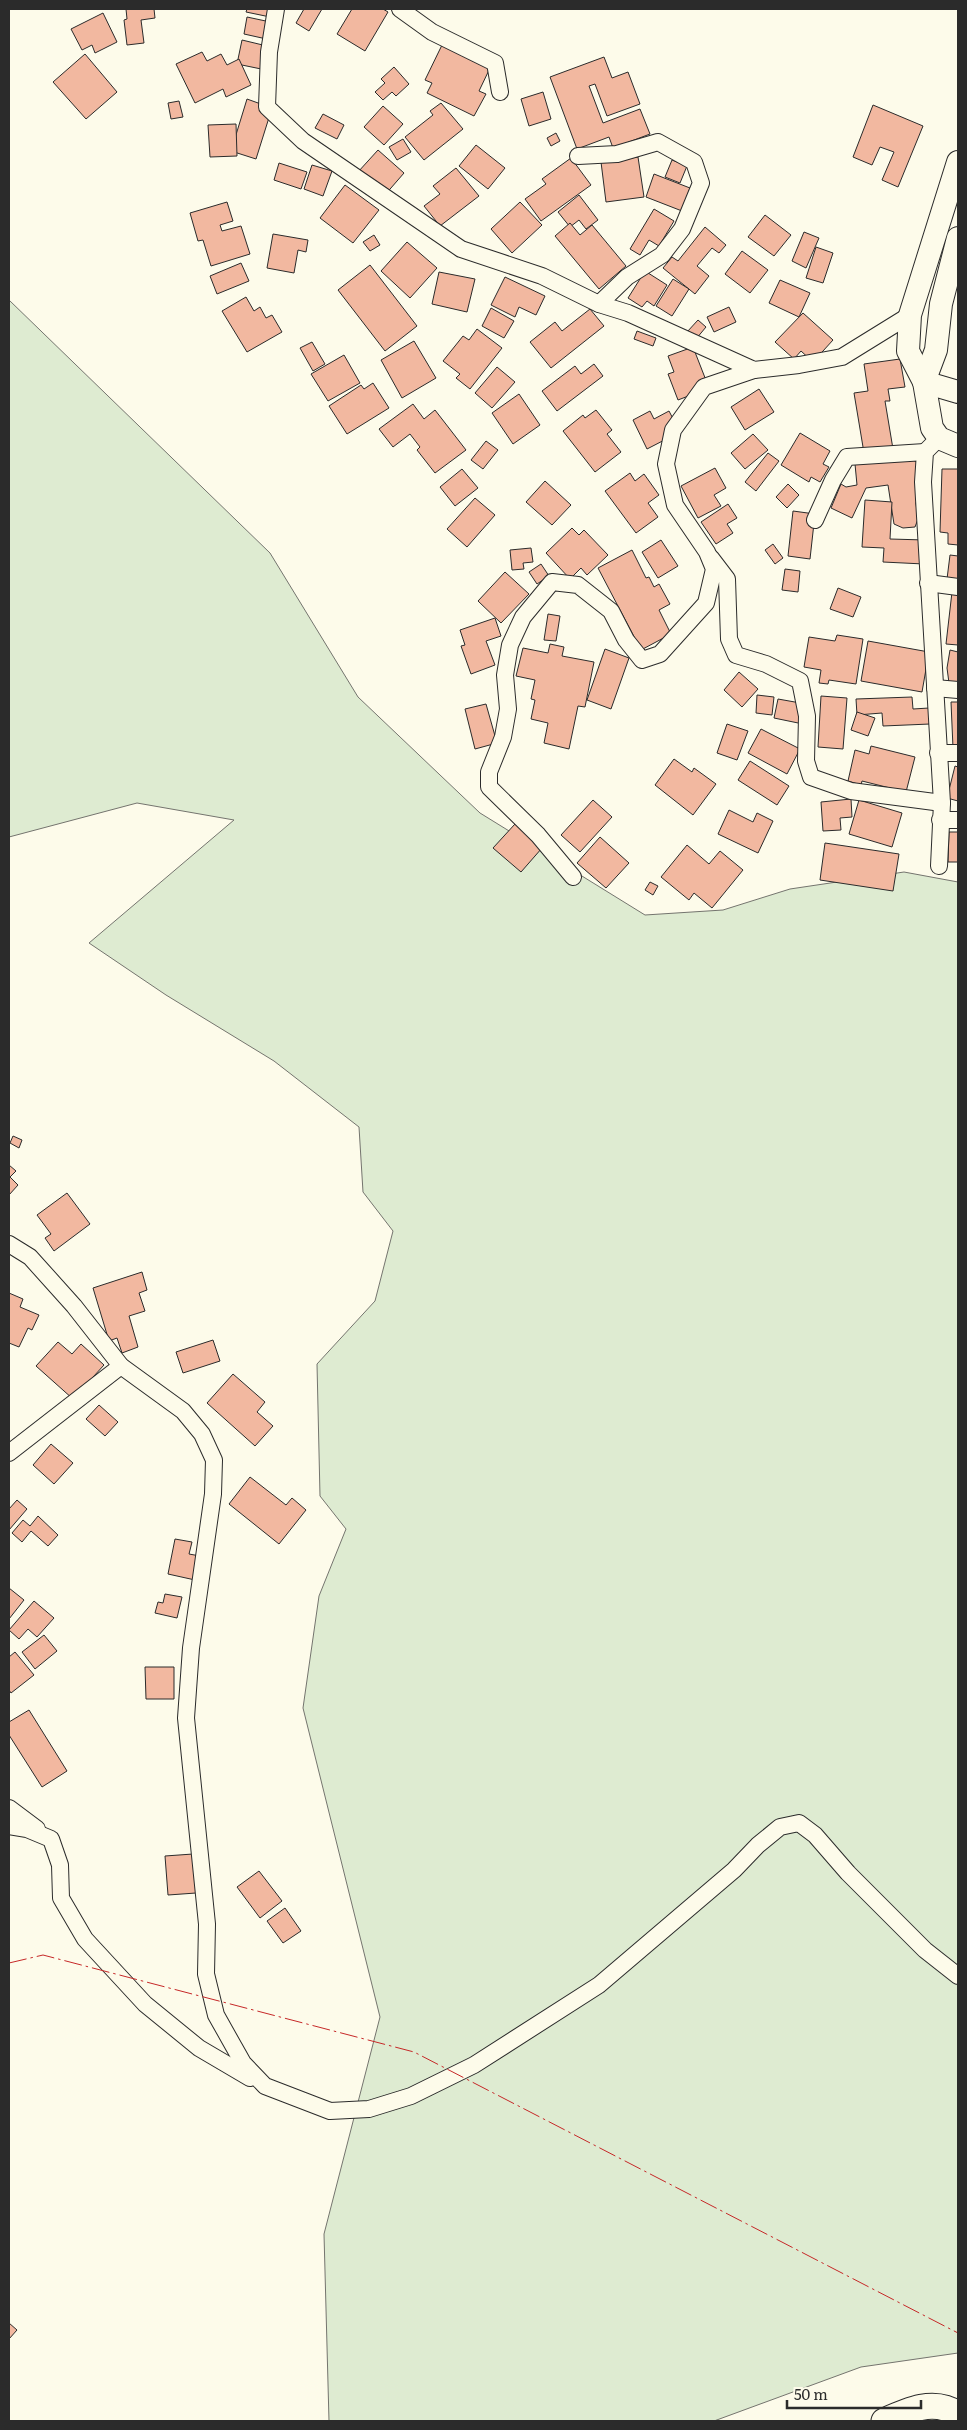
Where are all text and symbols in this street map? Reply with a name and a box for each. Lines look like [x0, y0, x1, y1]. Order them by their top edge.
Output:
scale bar [787, 2378, 921, 2410]
text: 50 m [794, 2382, 828, 2405]

